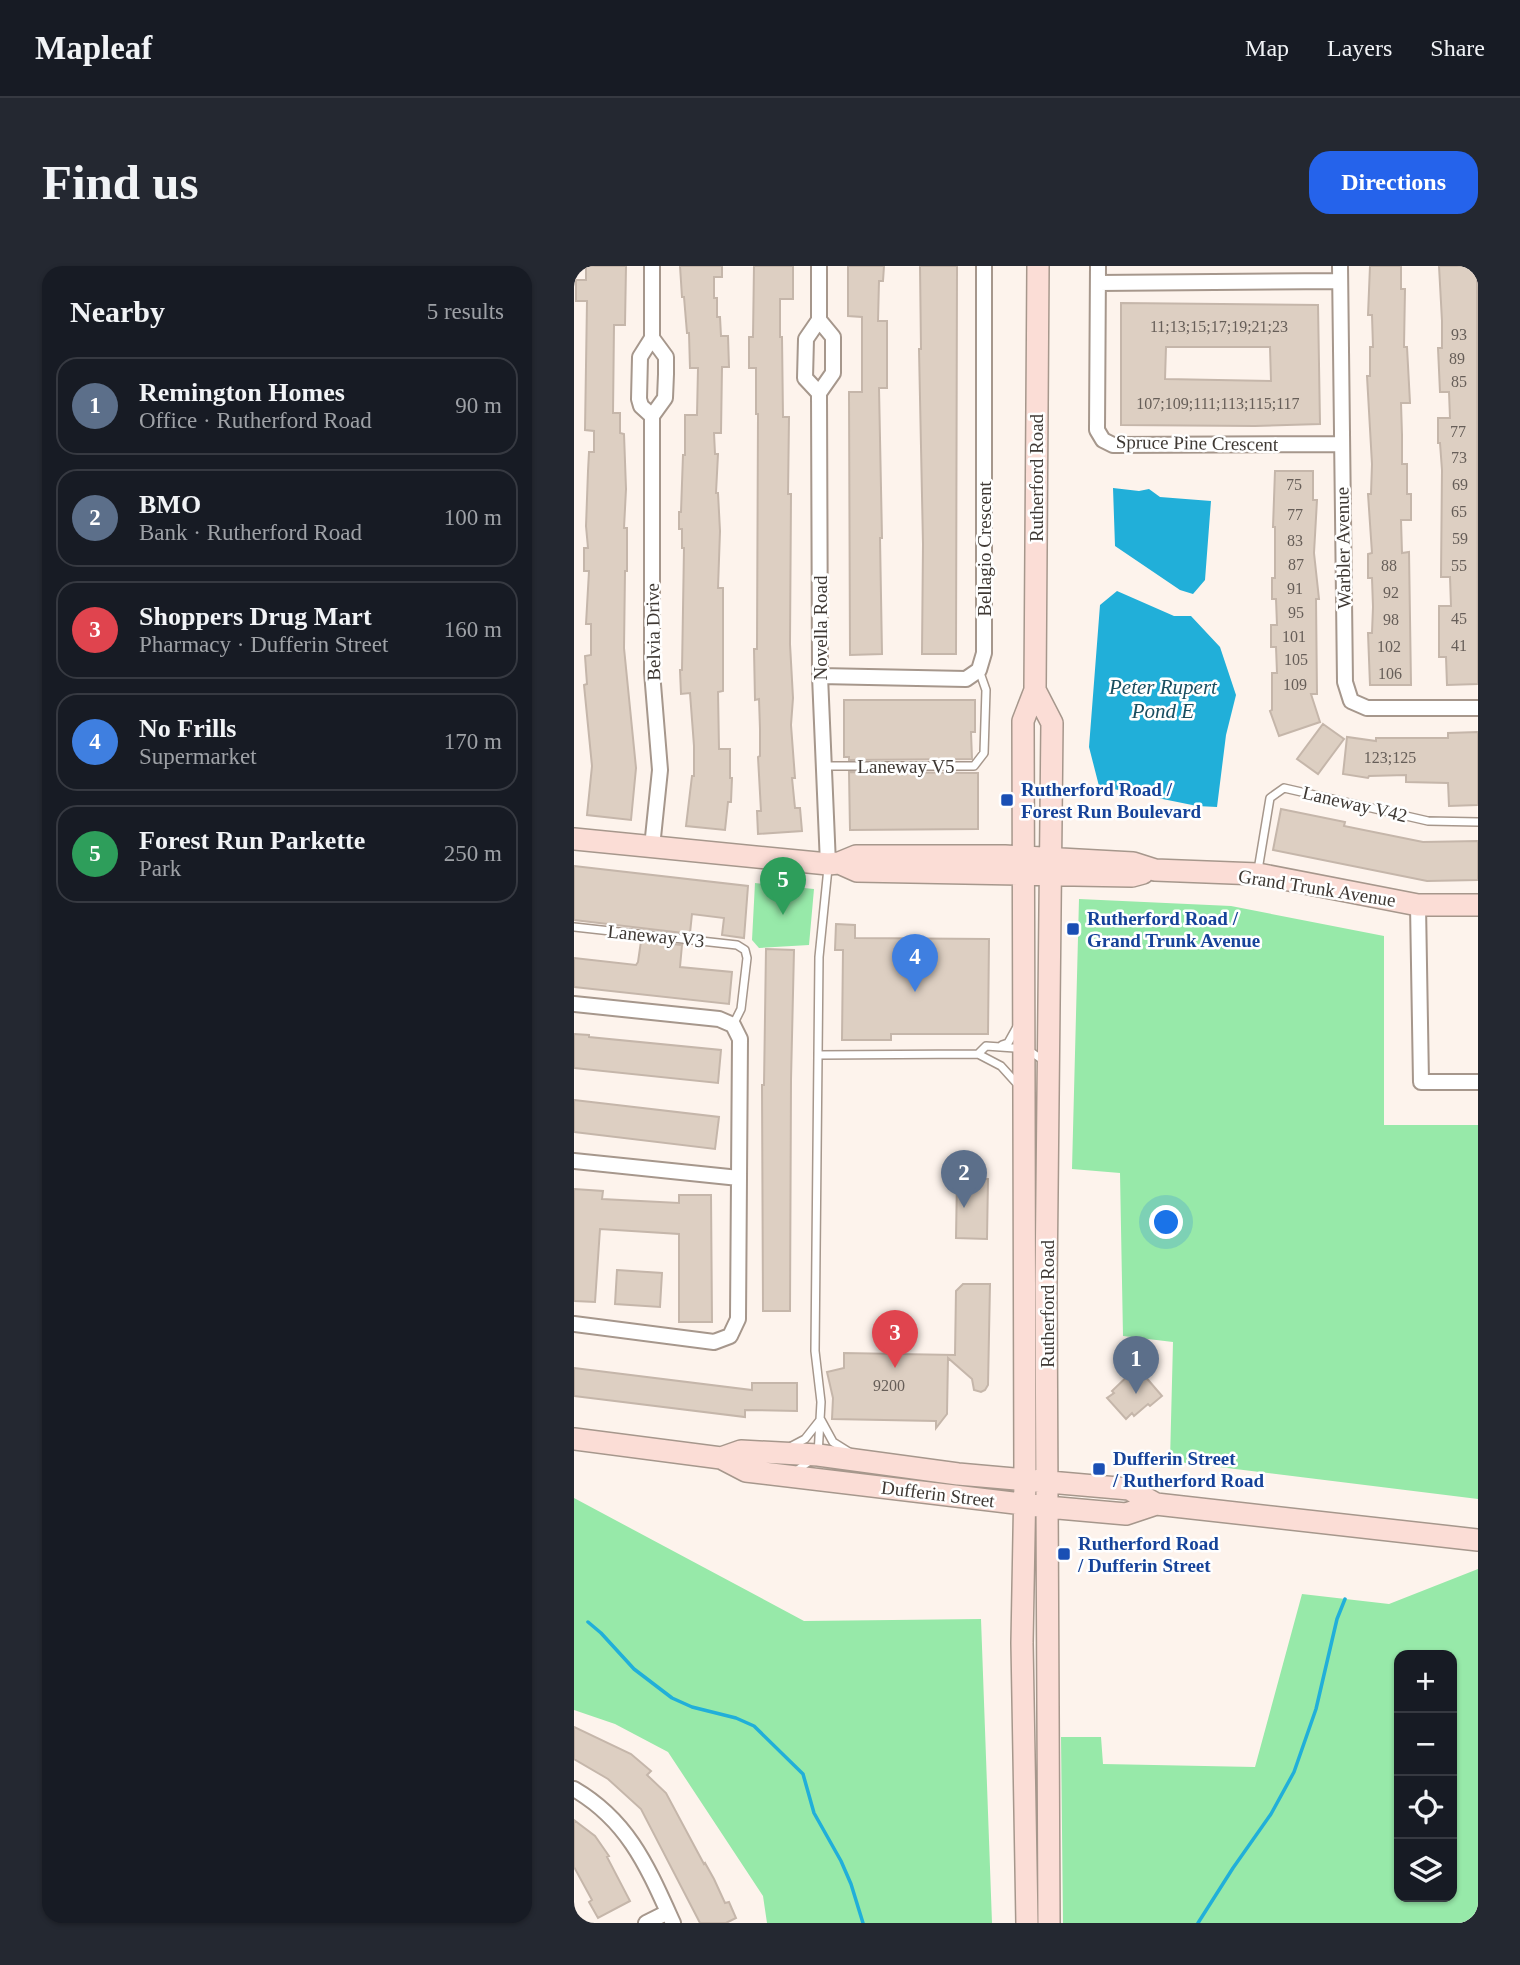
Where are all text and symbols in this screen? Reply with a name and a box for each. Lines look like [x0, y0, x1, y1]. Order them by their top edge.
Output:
text: Mapleaf [35, 30, 152, 66]
text: Map [1245, 35, 1289, 61]
text: Layers [1327, 35, 1392, 61]
text: Share [1430, 35, 1485, 61]
button: Directions [1309, 151, 1478, 214]
text: Find us [42, 155, 199, 210]
text: Nearby [70, 295, 165, 328]
text: 5 results [427, 299, 504, 324]
house number: 11;13;15;17;19;21;23 [1150, 318, 1288, 335]
house number: 93 [1451, 326, 1467, 343]
house number: 89 [1449, 350, 1465, 367]
house number: 85 [1451, 373, 1467, 390]
text: Remington Homes [139, 378, 345, 407]
text: 1 [89, 393, 101, 418]
text: 90 m [455, 393, 502, 418]
house number: 107;109;111;113;115;117 [1136, 395, 1300, 412]
text: Office · Rutherford Road [139, 408, 372, 433]
street label: Rutherford Road [1026, 413, 1047, 542]
house number: 77 [1450, 423, 1466, 440]
street label: Spruce Pine Crescent [1116, 431, 1279, 455]
house number: 73 [1451, 449, 1467, 466]
house number: 75 [1286, 476, 1302, 493]
house number: 69 [1452, 476, 1468, 493]
street label: Bellagio Crescent [974, 480, 995, 617]
street label: Warbler Avenue [1331, 487, 1355, 609]
text: BMO [139, 490, 201, 519]
house number: 65 [1451, 503, 1467, 520]
text: 2 [89, 505, 101, 530]
text: 100 m [444, 505, 502, 530]
house number: 77 [1287, 506, 1303, 523]
text: Bank · Rutherford Road [139, 520, 362, 545]
house number: 59 [1452, 530, 1468, 547]
house number: 83 [1287, 532, 1303, 549]
house number: 87 [1288, 556, 1304, 573]
house number: 88 [1381, 557, 1397, 574]
house number: 55 [1451, 557, 1467, 574]
street label: Novella Road [810, 575, 831, 681]
house number: 91 [1287, 580, 1303, 597]
street label: Belvia Drive [642, 583, 664, 681]
house number: 92 [1383, 584, 1399, 601]
text: Shoppers Drug Mart [139, 602, 372, 631]
house number: 95 [1288, 604, 1304, 621]
house number: 45 [1451, 610, 1467, 627]
house number: 98 [1383, 611, 1399, 628]
text: 3 [89, 617, 101, 642]
text: 160 m [444, 617, 502, 642]
house number: 101 [1282, 628, 1306, 645]
text: Pharmacy · Dufferin Street [139, 632, 388, 657]
house number: 41 [1451, 637, 1467, 654]
house number: 102 [1377, 638, 1401, 655]
house number: 105 [1284, 651, 1308, 668]
house number: 106 [1378, 665, 1402, 682]
water label: Peter Rupert Pond E [1108, 675, 1218, 723]
house number: 109 [1283, 676, 1307, 693]
text: No Frills [139, 714, 237, 743]
text: 4 [89, 729, 101, 754]
text: 170 m [444, 729, 502, 754]
text: Supermarket [139, 744, 257, 769]
house number: 123;125 [1364, 749, 1416, 766]
street label: Laneway V5 [857, 756, 955, 777]
place label: Rutherford Road / Forest Run Boulevard [1021, 779, 1202, 822]
street label: Laneway V42 [1301, 782, 1409, 826]
marker: Rutherford Road / Forest Run Boulevard [999, 792, 1015, 808]
text: Forest Run Parkette [139, 826, 365, 855]
text: 5 [89, 841, 101, 866]
text: 250 m [444, 841, 502, 866]
text: Park [139, 856, 181, 881]
pin: 5 [760, 857, 806, 915]
street label: Grand Trunk Avenue [1237, 865, 1397, 911]
place label: Rutherford Road / Grand Trunk Avenue [1087, 908, 1260, 951]
street label: Laneway V3 [607, 920, 705, 952]
marker: Rutherford Road / Grand Trunk Avenue [1065, 921, 1081, 937]
pin: 4 [892, 934, 938, 992]
pin: 2 [941, 1150, 987, 1208]
your location [1149, 1205, 1183, 1239]
street label: Rutherford Road [1037, 1239, 1058, 1368]
pin: 3 [872, 1310, 918, 1368]
pin: 1 [1113, 1336, 1159, 1394]
house number: 9200 [873, 1377, 905, 1394]
place label: Dufferin Street / Rutherford Road [1112, 1448, 1264, 1491]
marker: Dufferin Street / Rutherford Road [1091, 1461, 1107, 1477]
street label: Dufferin Street [880, 1477, 997, 1511]
place label: Rutherford Road / Dufferin Street [1077, 1533, 1219, 1576]
marker: Rutherford Road / Dufferin Street [1056, 1546, 1072, 1562]
map controls [1394, 1650, 1457, 1902]
button: + [1394, 1650, 1457, 1713]
button: − [1394, 1713, 1457, 1776]
button: locate [1394, 1776, 1457, 1839]
button: layers [1394, 1839, 1457, 1902]

